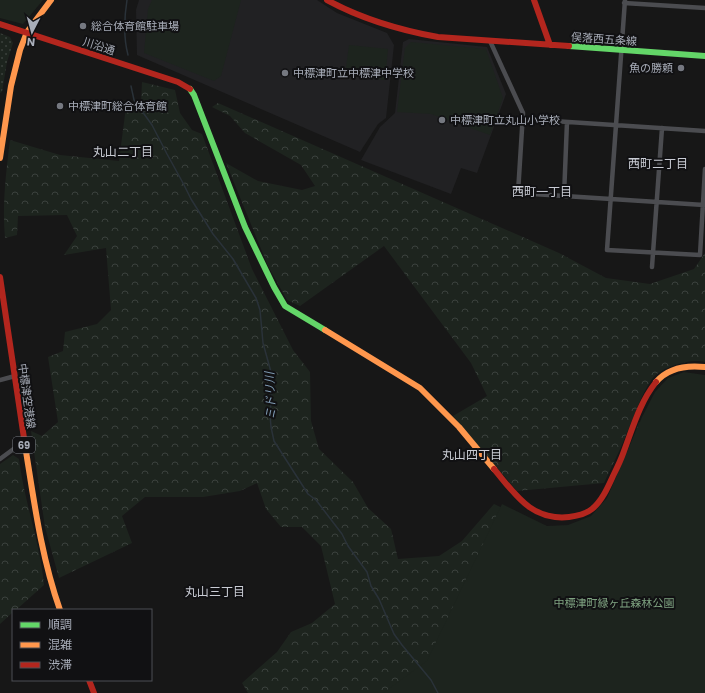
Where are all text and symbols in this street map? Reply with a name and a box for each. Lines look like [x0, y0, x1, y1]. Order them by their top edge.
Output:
north arrow [12, 12, 52, 52]
place label: 総合体育館駐車場 [91, 18, 179, 34]
marker: 総合体育館駐車場 [78, 21, 88, 31]
street label: 俣落西五条線 [571, 29, 637, 49]
street label: 川沿通 [81, 33, 117, 59]
text: N [26, 34, 36, 50]
place label: 魚の勝頼 [629, 60, 673, 76]
marker: 魚の勝頼 [676, 63, 686, 73]
place label: 中標津町立中標津中学校 [293, 65, 414, 81]
marker: 中標津町立中標津中学校 [280, 68, 290, 78]
place label: 中標津町総合体育館 [68, 98, 167, 114]
marker: 中標津町総合体育館 [55, 101, 65, 111]
place label: 中標津町立丸山小学校 [450, 112, 560, 128]
marker: 中標津町立丸山小学校 [437, 115, 447, 125]
district label: 丸山二丁目 [93, 143, 153, 160]
district label: 西町二丁目 [628, 155, 688, 172]
district label: 西町一丁目 [512, 183, 572, 200]
street label: 中標津空港線 [14, 362, 40, 430]
water label: ミドリ川 [261, 370, 279, 420]
road number: 69 [13, 437, 35, 453]
district label: 丸山四丁目 [442, 446, 502, 463]
district label: 丸山三丁目 [185, 583, 245, 600]
park label: 中標津町緑ヶ丘森林公園 [554, 595, 675, 611]
legend [12, 609, 152, 681]
text: 順調 [48, 616, 72, 633]
text: 混雑 [48, 636, 72, 653]
text: 渋滞 [48, 656, 72, 673]

